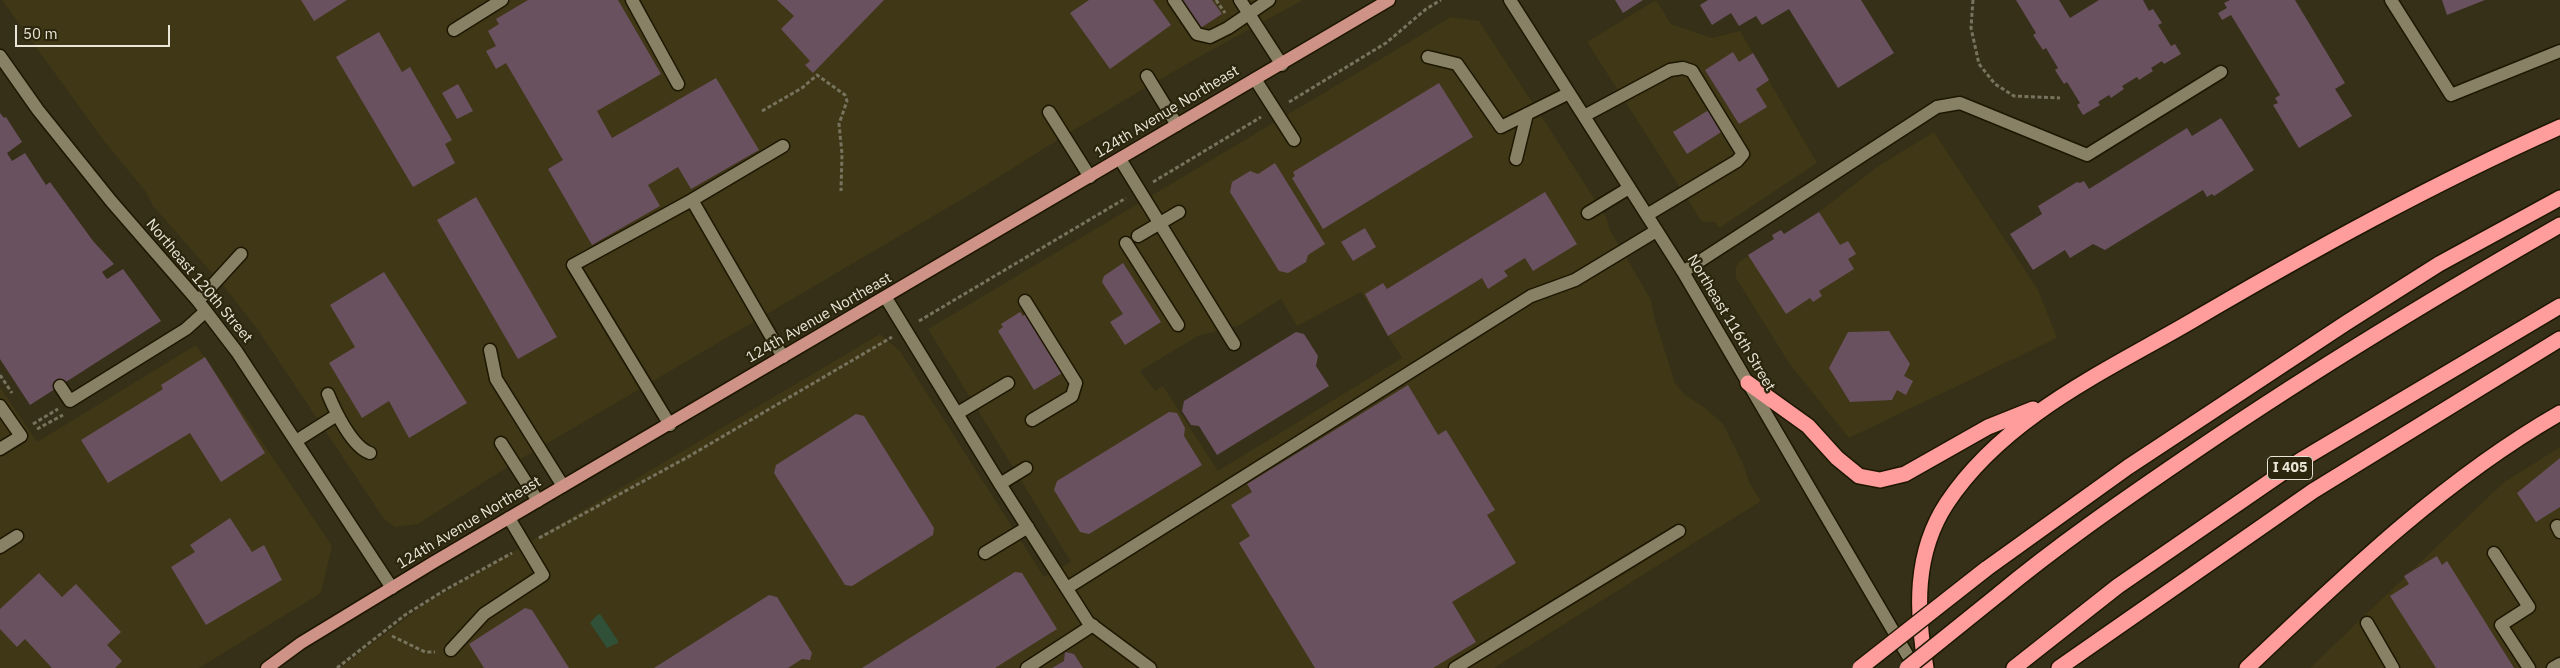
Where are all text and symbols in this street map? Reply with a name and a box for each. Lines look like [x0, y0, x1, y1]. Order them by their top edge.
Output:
scale bar [18, 15, 172, 47]
text: 50 m [23, 24, 58, 43]
street label: 124th Avenue Northeast [1092, 62, 1242, 162]
street label: Northeast 120th Street [142, 215, 256, 347]
street label: Northeast 116th Street [1683, 251, 1779, 395]
street label: 124th Avenue Northeast [743, 269, 895, 367]
road number: I 405 [2268, 456, 2312, 479]
street label: 124th Avenue Northeast [394, 473, 544, 573]

